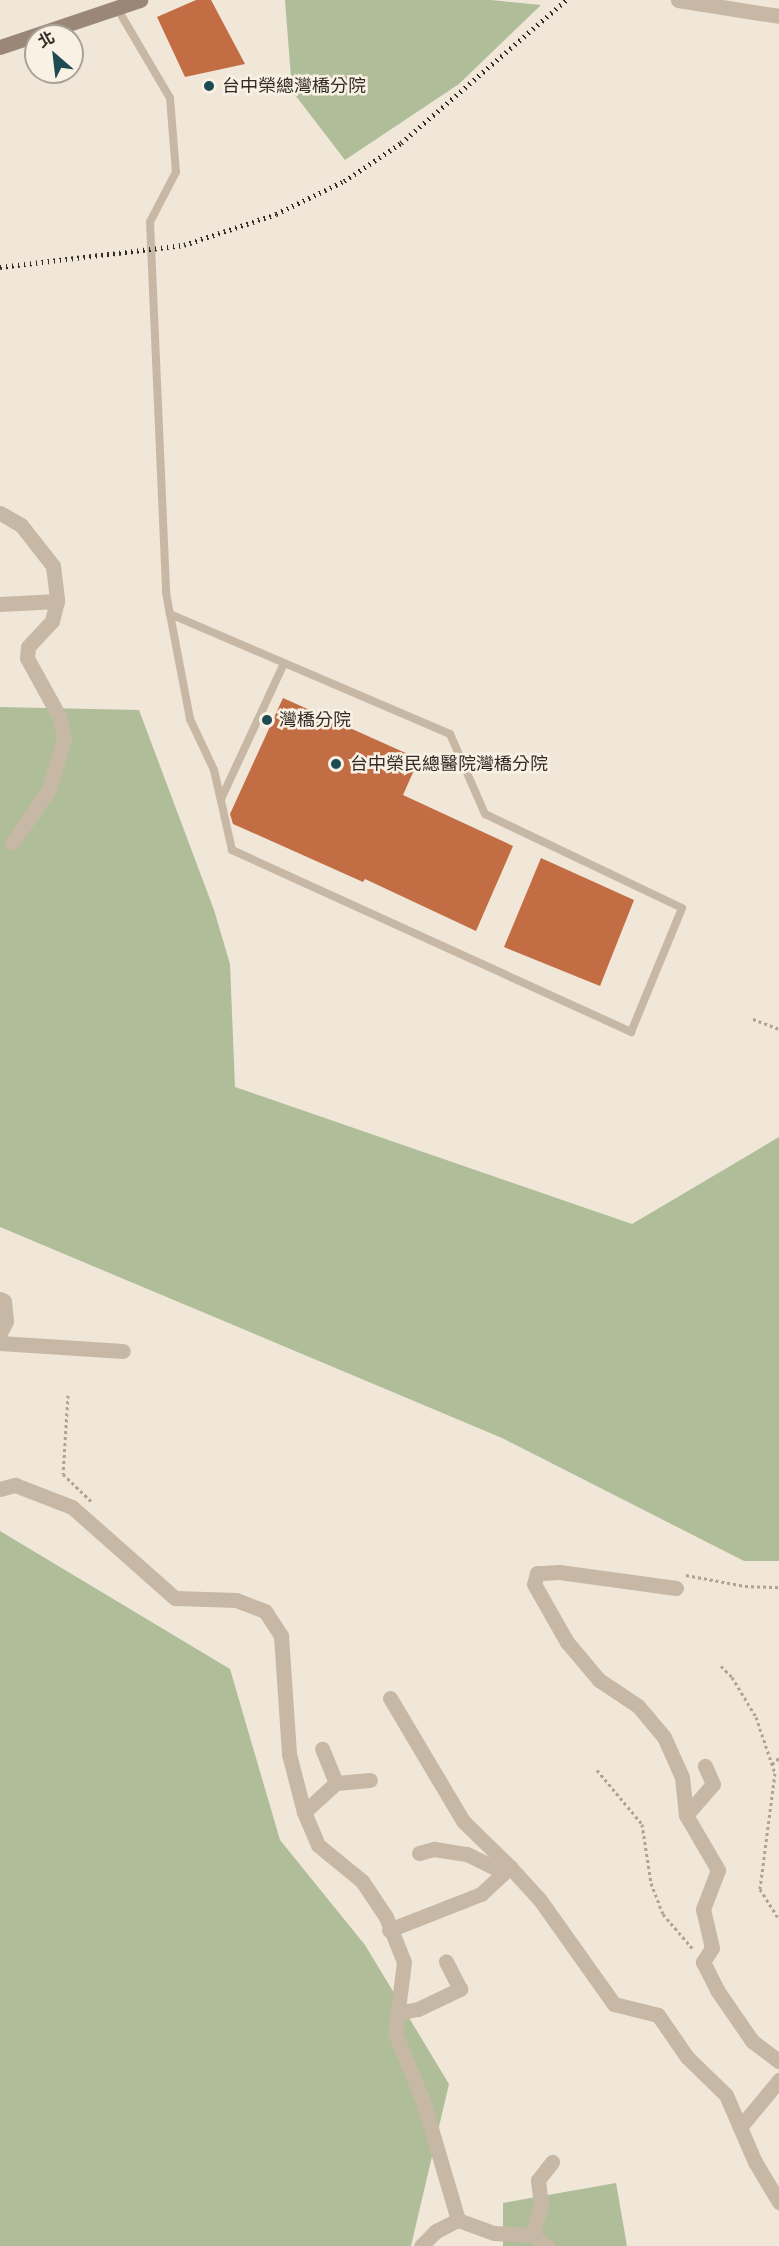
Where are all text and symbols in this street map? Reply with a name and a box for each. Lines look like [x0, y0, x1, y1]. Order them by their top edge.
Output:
north arrow [24, 24, 84, 84]
text: 北 [35, 27, 58, 52]
place label: 台中榮總灣橋分院 [222, 75, 366, 97]
marker: 台中榮總灣橋分院 [200, 77, 218, 95]
place label: 灣橋分院 [279, 709, 351, 731]
marker: 灣橋分院 [260, 713, 274, 727]
place label: 台中榮民總醫院灣橋分院 [350, 753, 548, 775]
marker: 台中榮民總醫院灣橋分院 [327, 755, 345, 773]

